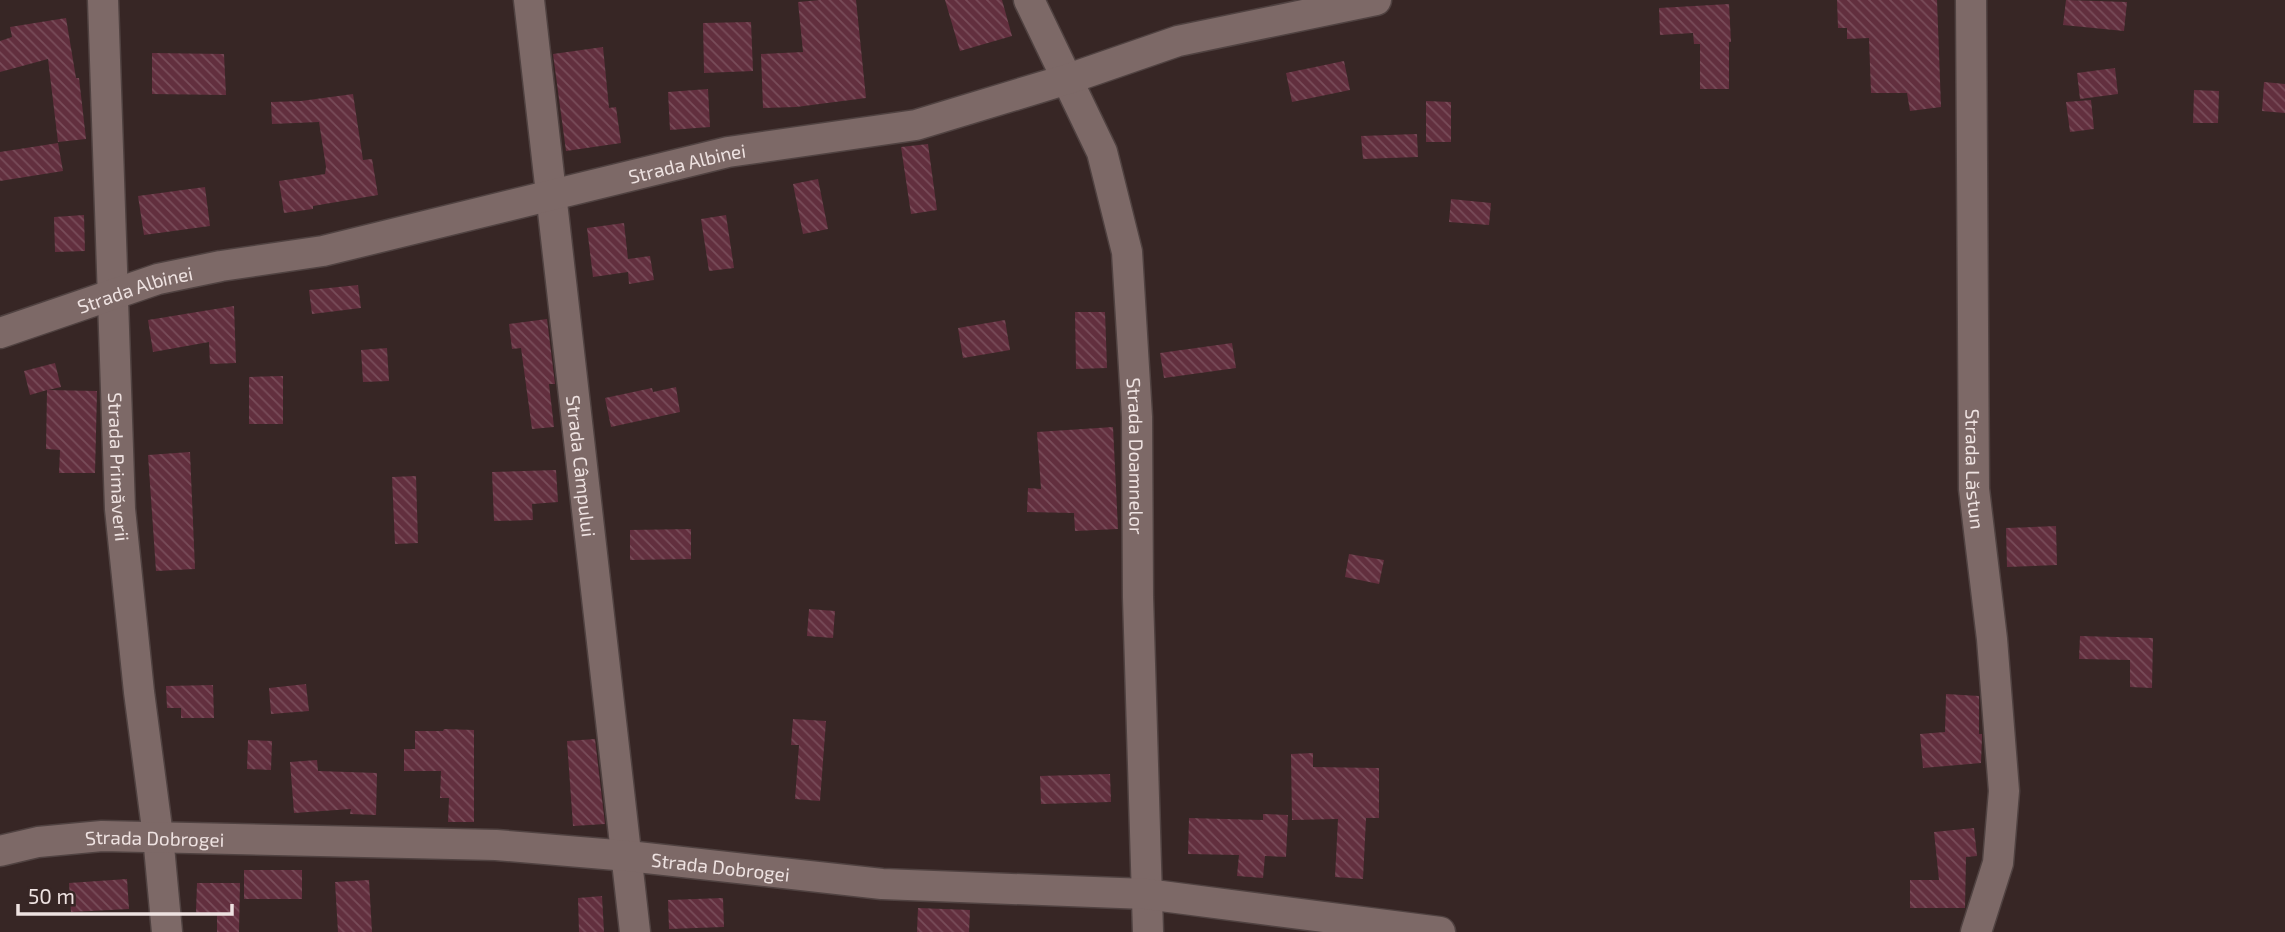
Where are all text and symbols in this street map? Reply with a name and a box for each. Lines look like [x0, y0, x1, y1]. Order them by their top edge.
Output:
street label: Strada Albinei [626, 138, 747, 187]
street label: Strada Albinei [74, 261, 195, 317]
street label: Strada Doamnelor [1123, 377, 1149, 535]
street label: Strada Primăverii [105, 392, 135, 542]
street label: Strada Câmpului [563, 394, 601, 538]
street label: Strada Lăstun [1962, 409, 1990, 530]
street label: Strada Dobrogei [84, 824, 225, 850]
street label: Strada Dobrogei [650, 847, 791, 885]
scale bar [18, 872, 231, 916]
text: 50 m [28, 883, 75, 908]

